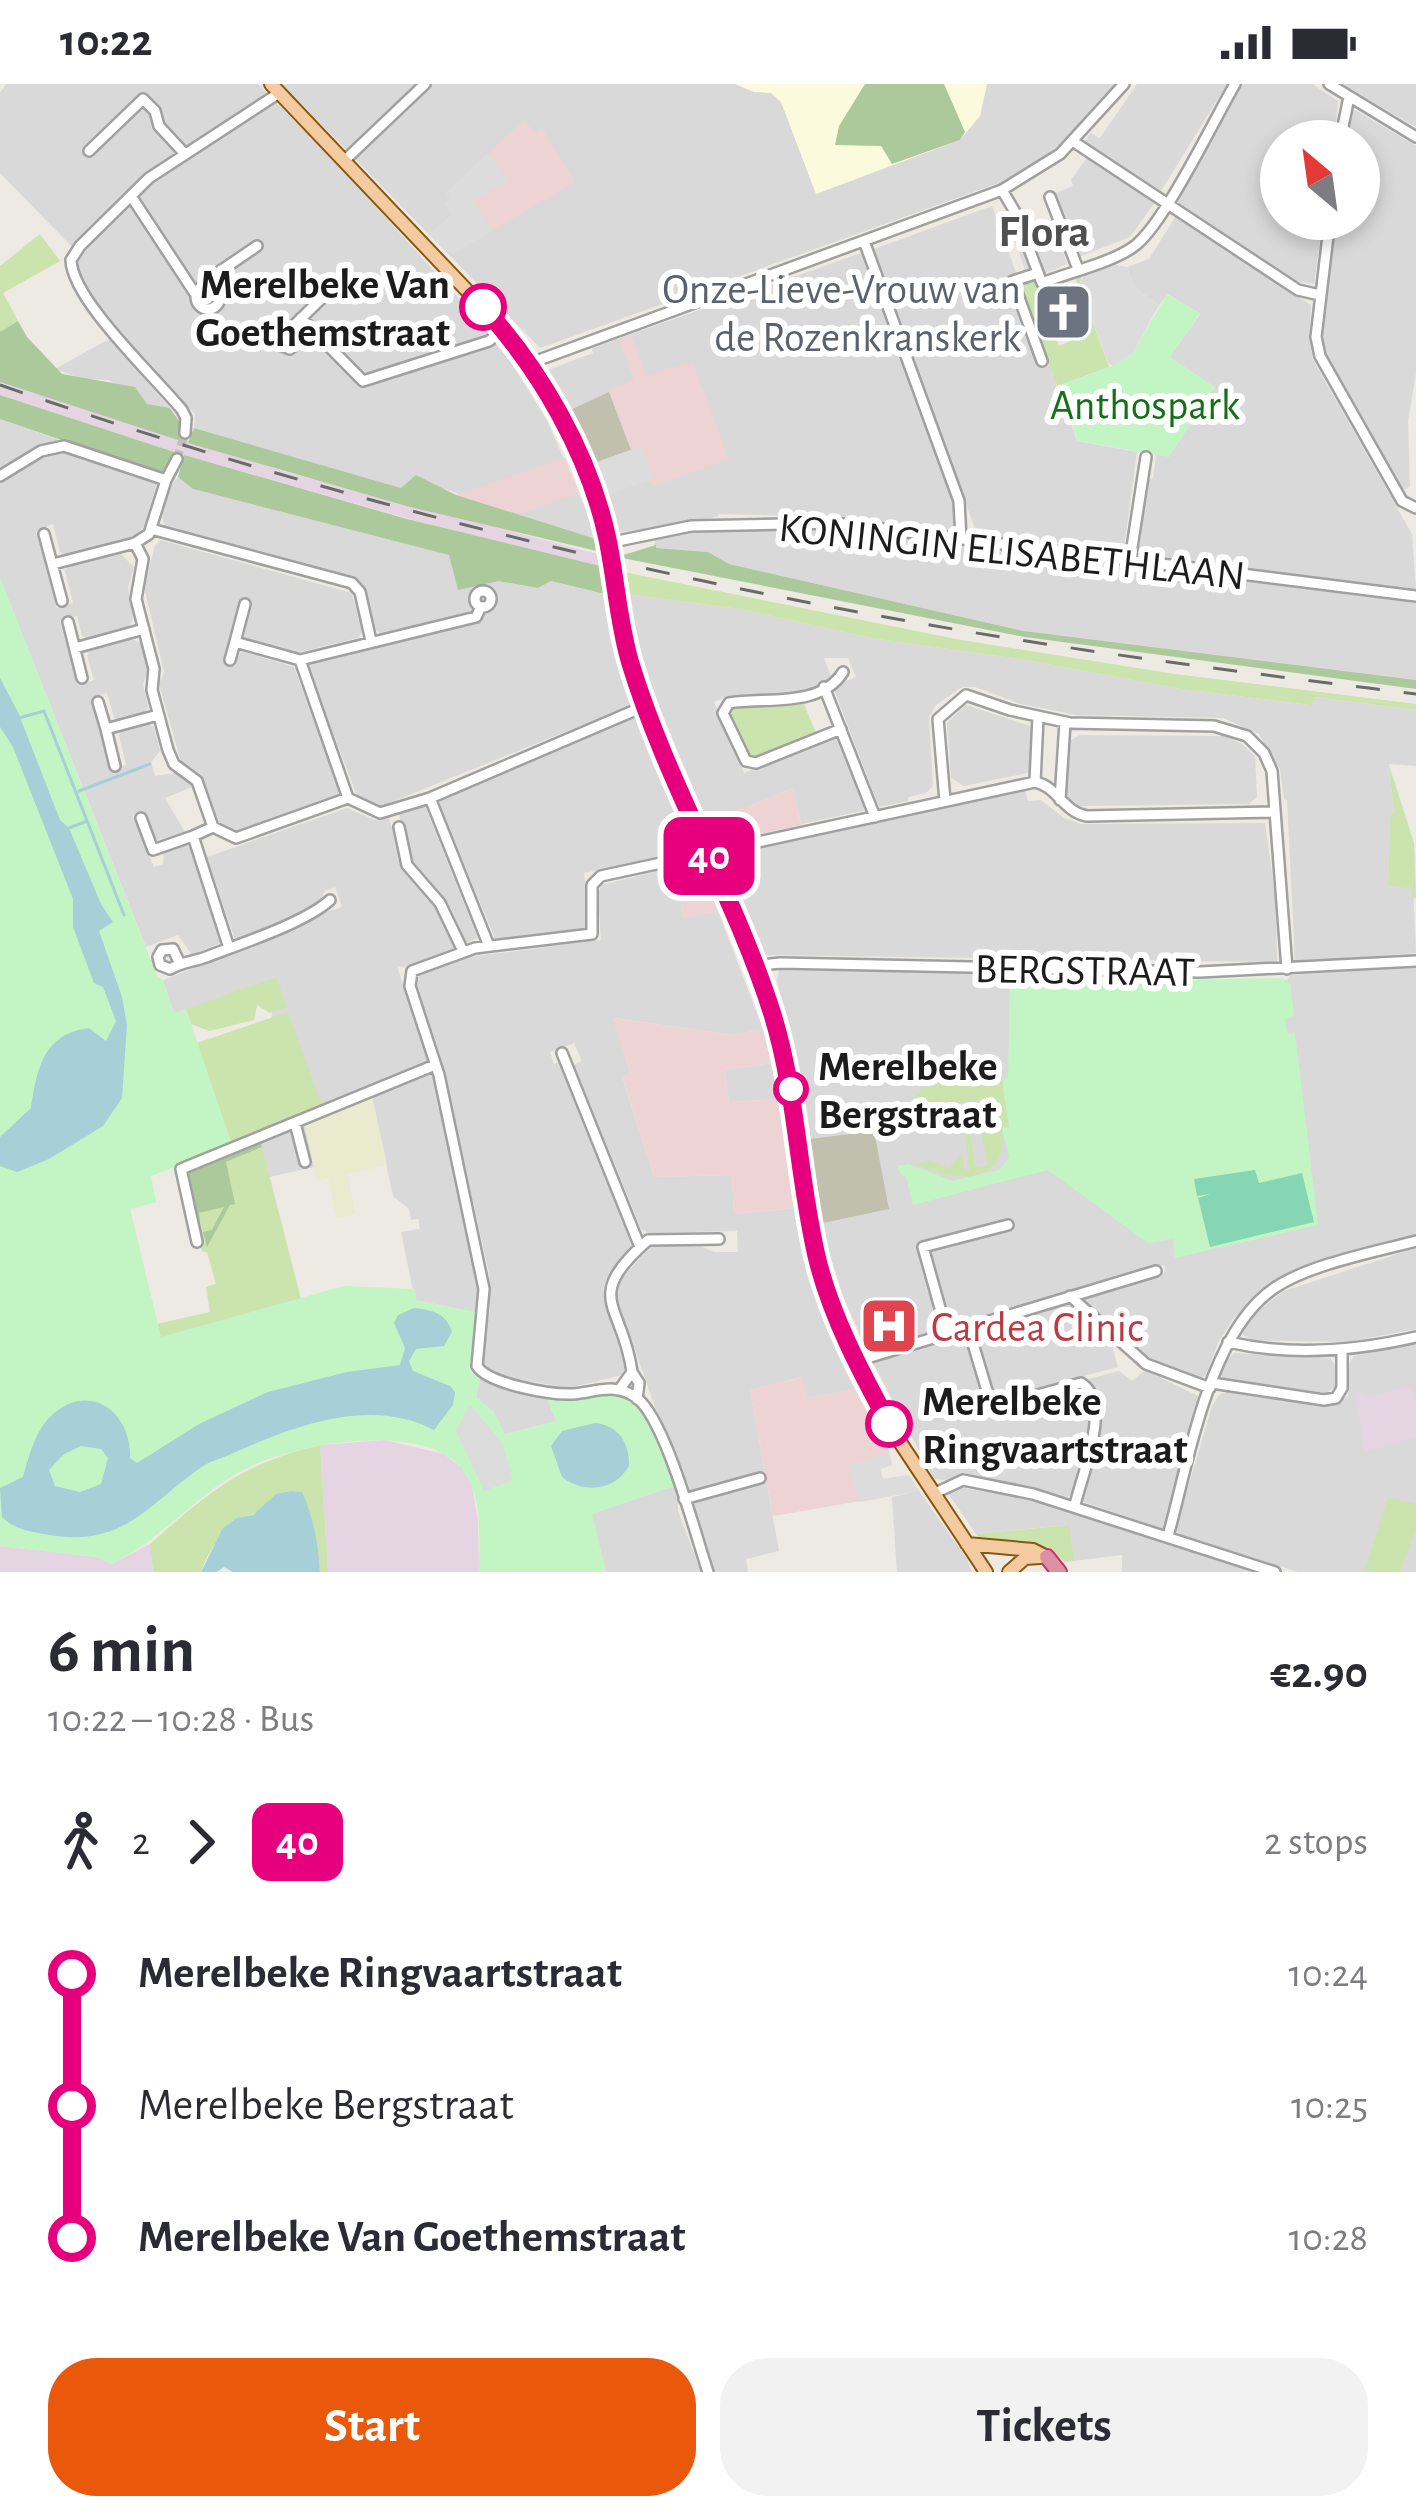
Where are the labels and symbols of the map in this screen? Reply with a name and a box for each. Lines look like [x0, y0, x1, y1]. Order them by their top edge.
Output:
north arrow [1260, 120, 1380, 240]
district label: Flora [998, 210, 1090, 255]
place label: Merelbeke Van Goethemstraat [196, 264, 450, 354]
place label: Onze-Lieve-Vrouw van de Rozenkranskerk [662, 269, 1021, 359]
church icon: Onze-Lieve-Vrouw van de Rozenkranskerk [1032, 281, 1094, 343]
marker: Merelbeke Van Goethemstraat [461, 285, 505, 329]
park label: Anthospark [1050, 385, 1240, 427]
street label: KONINGIN ELISABETHLAAN [777, 507, 1247, 597]
line badge: 40 [655, 817, 763, 895]
street label: BERGSTRAAT [974, 948, 1196, 994]
place label: Merelbeke Bergstraat [818, 1046, 998, 1136]
marker: Merelbeke Bergstraat [775, 1073, 807, 1105]
hospital icon: Cardea Clinic [858, 1295, 920, 1357]
place label: Cardea Clinic [931, 1307, 1143, 1349]
place label: Merelbeke Ringvaartstraat [922, 1381, 1188, 1471]
marker: Merelbeke Ringvaartstraat [867, 1402, 911, 1446]

